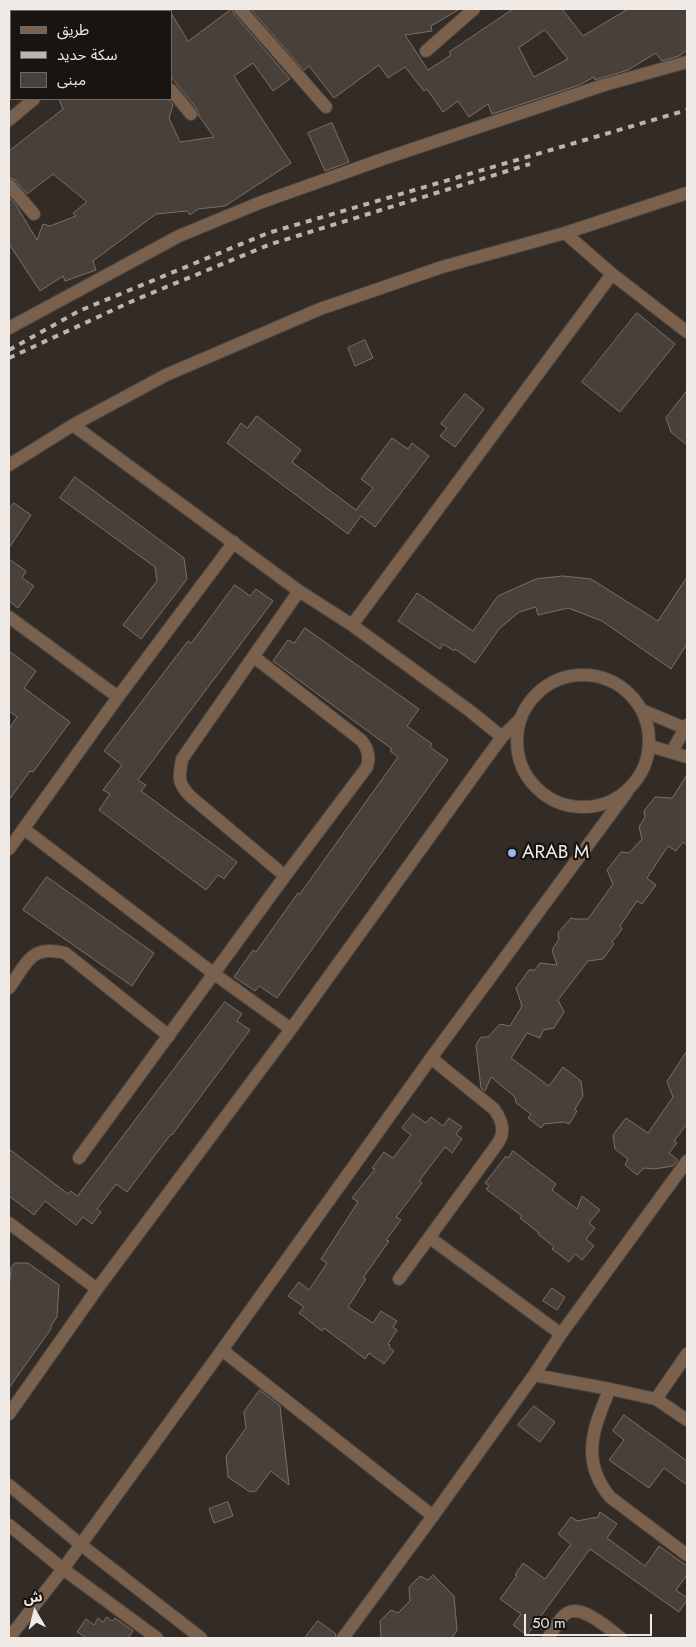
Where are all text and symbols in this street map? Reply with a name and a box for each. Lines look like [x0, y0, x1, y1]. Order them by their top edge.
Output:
legend [10, 10, 172, 100]
text: طريق [57, 19, 89, 41]
text: سكة حديد [57, 44, 117, 66]
text: مبنى [57, 69, 86, 91]
place label: ARAB M [522, 842, 589, 864]
marker: ARAB M [506, 847, 518, 859]
text: ش [22, 1586, 44, 1608]
north arrow [10, 1587, 60, 1637]
scale bar [526, 1604, 654, 1636]
text: 50 m [532, 1612, 566, 1634]

